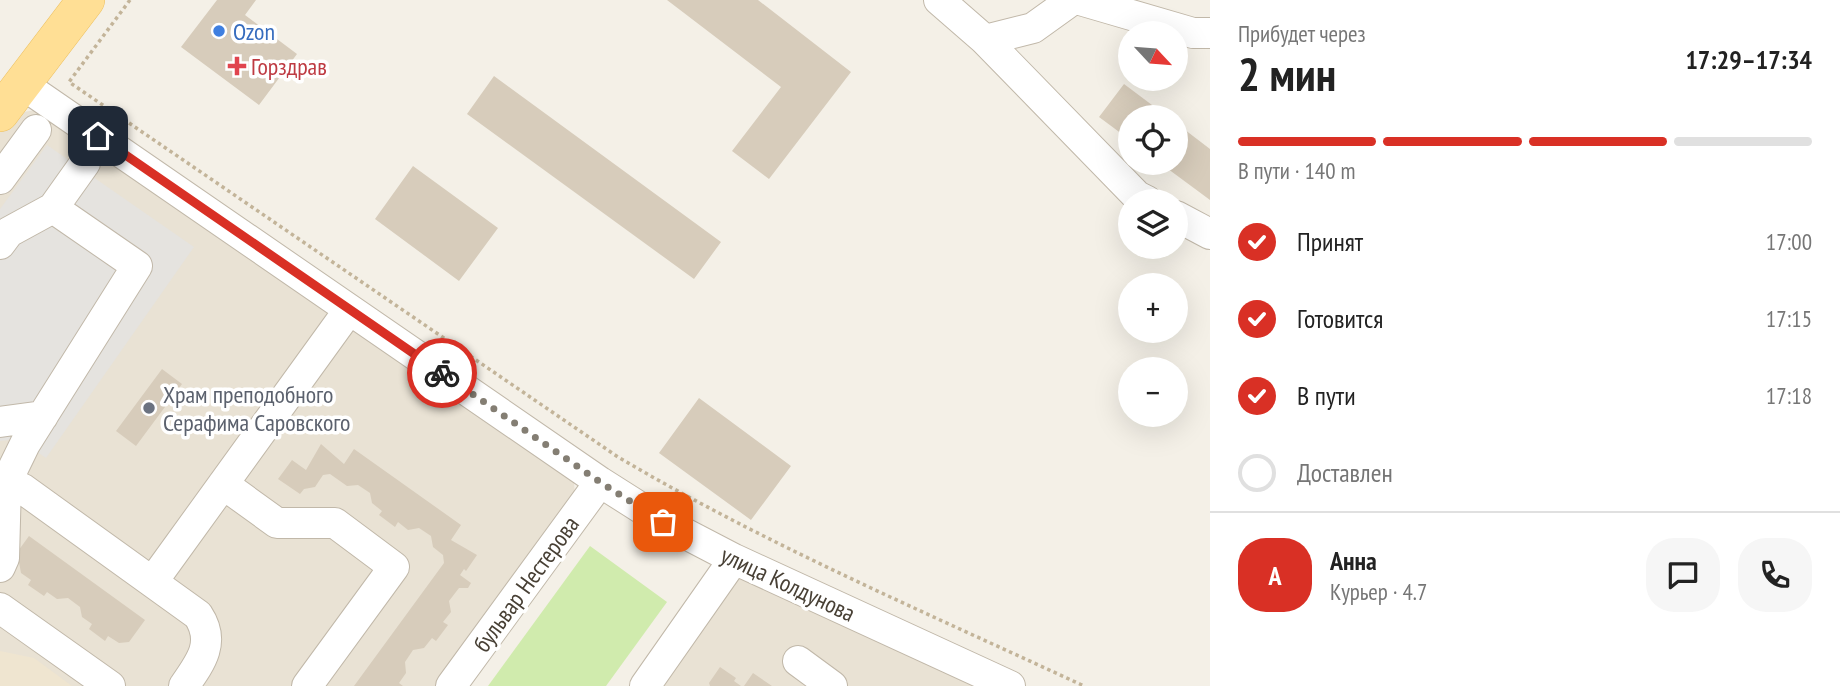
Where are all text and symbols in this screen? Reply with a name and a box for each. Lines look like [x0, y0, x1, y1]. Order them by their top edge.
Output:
place label: Ozon [233, 16, 275, 47]
text: Прибудет через [1238, 19, 1366, 48]
north arrow [1118, 21, 1188, 91]
map controls [1118, 21, 1188, 427]
marker: Ozon [211, 23, 227, 39]
text: 17:29–17:34 [1685, 43, 1812, 76]
text: 2 мин [1238, 44, 1336, 104]
place label: Горздрав [251, 51, 327, 82]
marker: Горздрав [229, 58, 245, 74]
button: locate [1118, 105, 1188, 175]
pin [68, 106, 128, 166]
icon: home [79, 117, 117, 155]
text: В пути · 140 m [1238, 156, 1355, 185]
button: layers [1118, 189, 1188, 259]
icon: check [1238, 223, 1276, 261]
text: Принят [1297, 225, 1363, 258]
text: 17:00 [1766, 227, 1812, 256]
button: + [1118, 273, 1188, 343]
icon: check [1238, 300, 1276, 338]
text: Готовится [1297, 302, 1383, 335]
text: 17:15 [1766, 304, 1812, 333]
courier [407, 338, 477, 408]
icon: bike [423, 354, 461, 392]
button: − [1118, 357, 1188, 427]
icon: check [1238, 377, 1276, 415]
place label: Храм преподобного Серафима Саровского [163, 379, 351, 438]
text: В пути [1297, 379, 1356, 412]
text: 17:18 [1766, 381, 1812, 410]
marker: Храм преподобного Серафима Саровского [141, 400, 157, 416]
text: Доставлен [1297, 456, 1393, 489]
pin [633, 492, 693, 552]
icon: bag [644, 503, 682, 541]
street label: бульвар Нестерова [466, 510, 586, 658]
button: chat [1646, 538, 1720, 612]
button: phone [1738, 538, 1812, 612]
street label: улица Колдунова [716, 539, 860, 629]
text: Анна [1330, 544, 1377, 577]
text: А [1268, 559, 1282, 592]
text: Курьер · 4.7 [1330, 577, 1427, 606]

